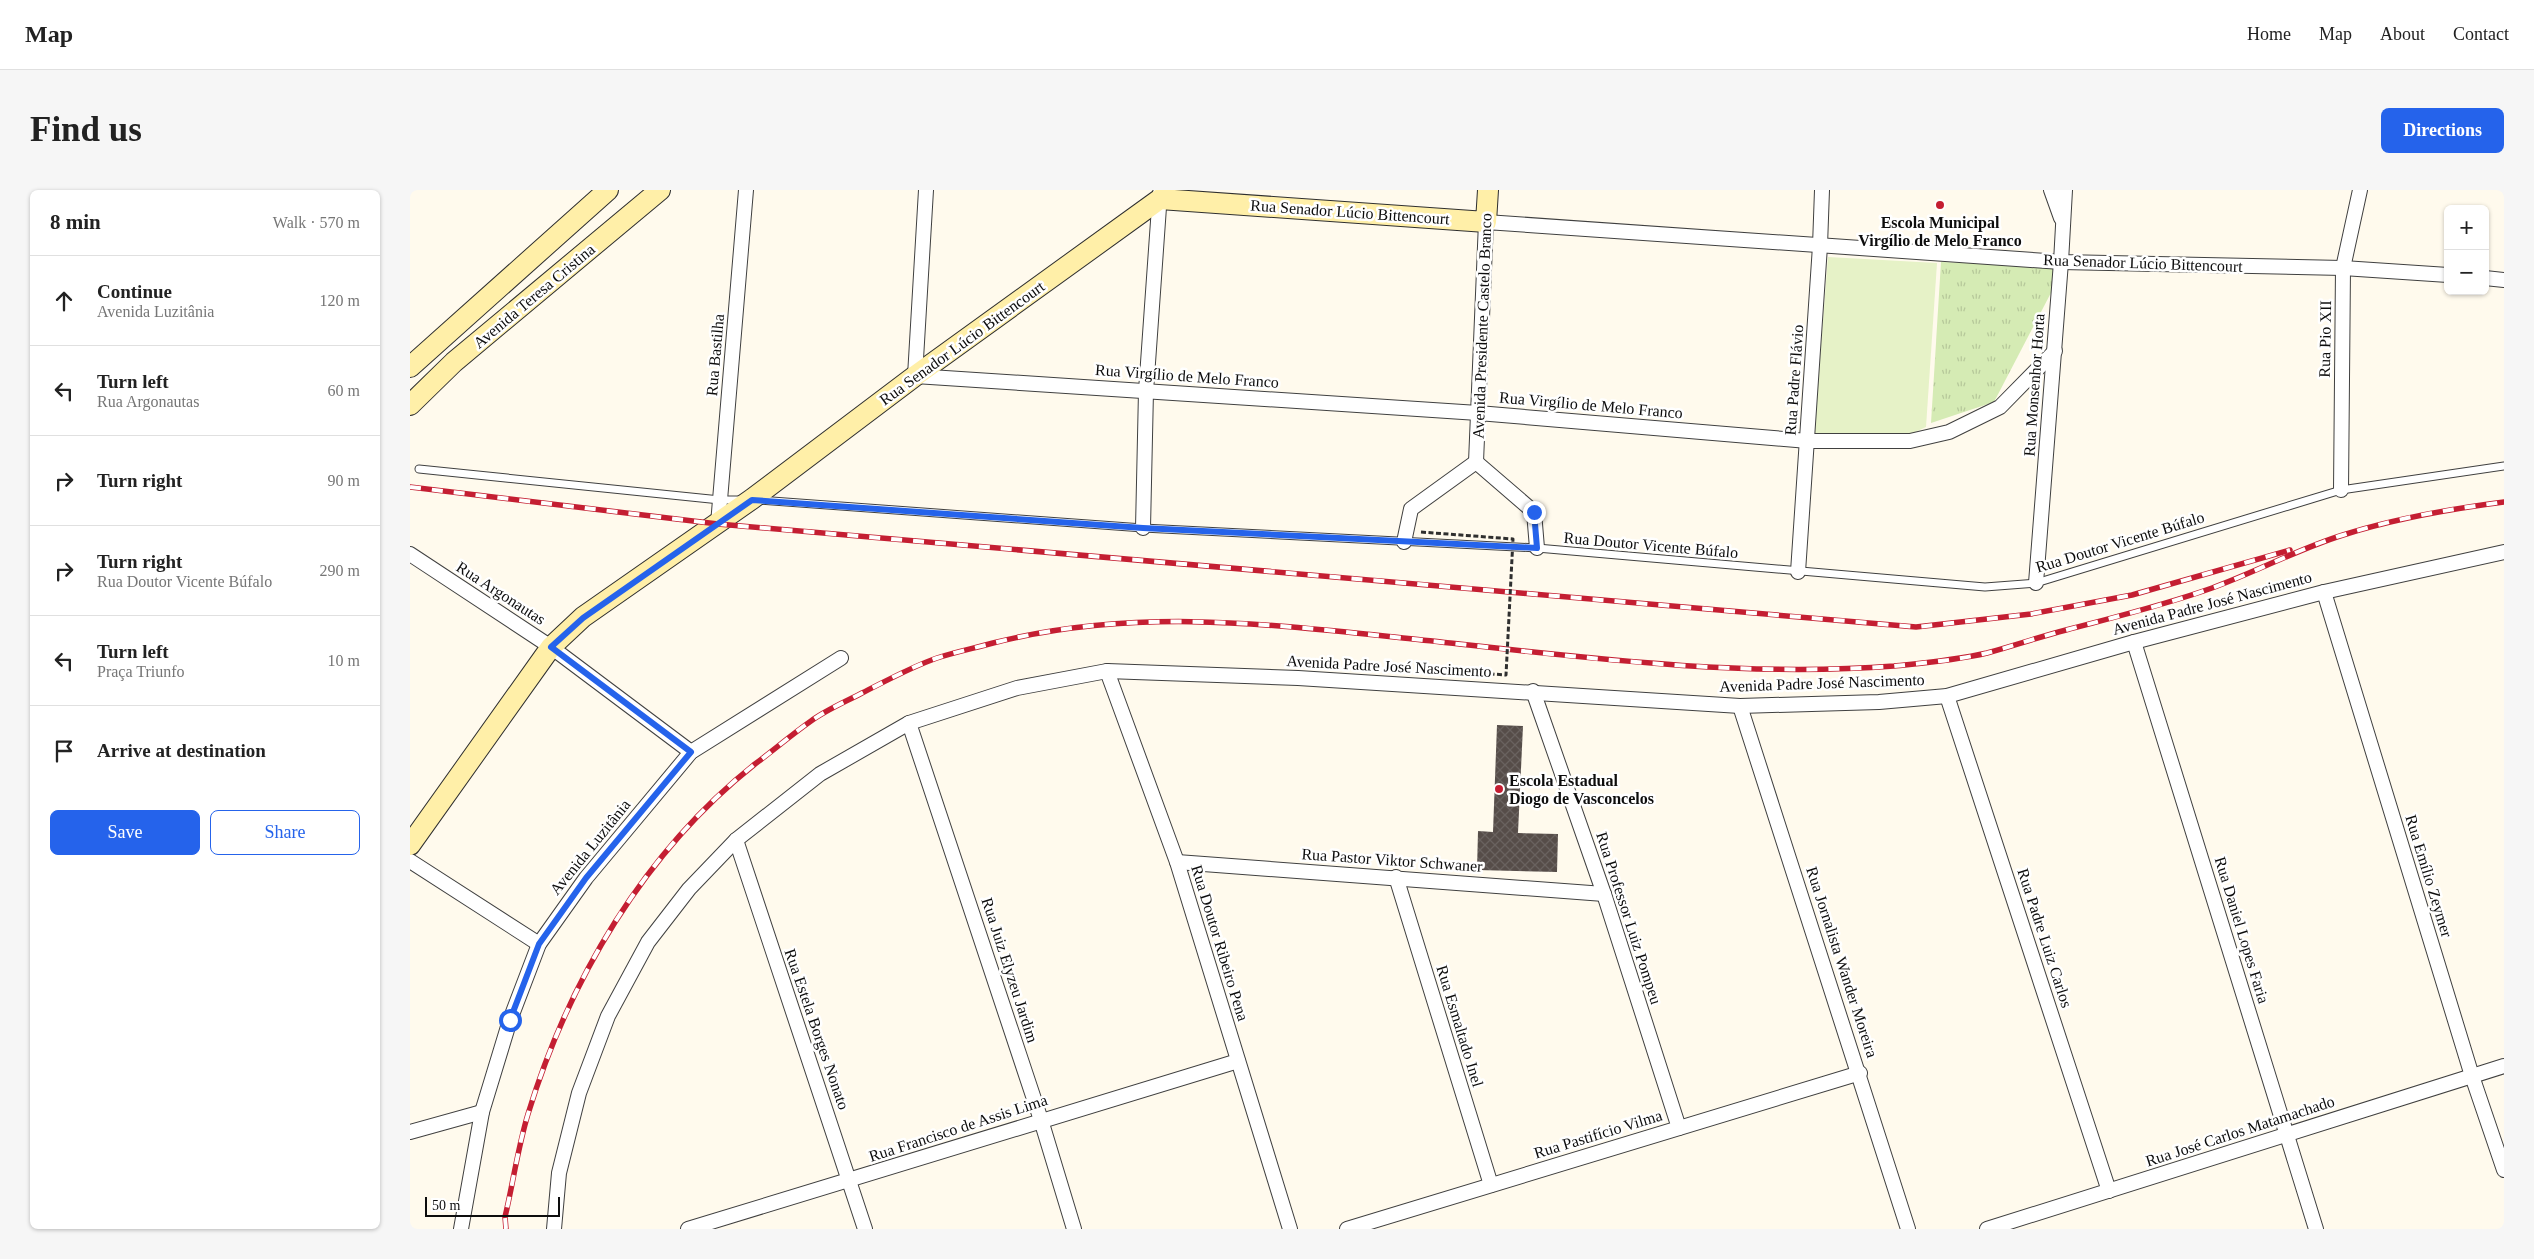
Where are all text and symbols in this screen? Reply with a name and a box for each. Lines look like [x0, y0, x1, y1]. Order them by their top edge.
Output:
text: Map [25, 21, 73, 47]
text: Home [2247, 24, 2291, 44]
text: Map [2319, 24, 2352, 44]
text: About [2380, 24, 2425, 44]
text: Contact [2453, 24, 2509, 44]
button: Directions [2381, 108, 2504, 153]
text: Find us [30, 110, 142, 149]
street label: Rua Senador Lúcio Bittencourt [1250, 197, 1451, 227]
marker: Escola Municipal Virgílio de Melo Franco [1934, 199, 1946, 211]
map controls [2444, 205, 2489, 295]
button: + [2444, 205, 2489, 250]
text: 8 min [50, 210, 101, 234]
street label: Avenida Presidente Castelo Branco [1470, 213, 1494, 439]
text: Walk · 570 m [273, 214, 360, 231]
place label: Escola Municipal Virgílio de Melo Franco [1858, 214, 2022, 250]
street label: Avenida Teresa Cristina [470, 240, 598, 352]
button: − [2444, 250, 2489, 295]
street label: Rua Senador Lúcio Bittencourt [2043, 251, 2244, 275]
street label: Rua Senador Lúcio Bittencourt [876, 277, 1048, 409]
text: Continue [97, 281, 172, 302]
icon: ahead [50, 287, 78, 315]
text: 120 m [320, 292, 360, 309]
street label: Rua Pio XII [2316, 300, 2334, 378]
text: Avenida Luzitânia [97, 303, 214, 320]
street label: Rua Bastilha [703, 313, 727, 397]
street label: Rua Monsenhor Horta [2021, 313, 2047, 457]
street label: Rua Padre Flávio [1782, 324, 1806, 436]
street label: Rua Virgílio de Melo Franco [1094, 361, 1279, 392]
text: Turn left [97, 371, 169, 392]
icon: left [50, 377, 78, 405]
text: 60 m [328, 382, 360, 399]
street label: Rua Virgílio de Melo Franco [1498, 389, 1683, 422]
text: Rua Argonautas [97, 393, 199, 410]
icon: right [50, 467, 78, 495]
text: Turn right [97, 470, 182, 491]
text: 90 m [328, 472, 360, 489]
route end [1523, 501, 1546, 524]
street label: Rua Doutor Vicente Búfalo [2034, 508, 2206, 576]
street label: Rua Doutor Vicente Búfalo [1563, 529, 1739, 561]
text: Turn right [97, 551, 182, 572]
icon: right [50, 557, 78, 585]
street label: Rua Argonautas [453, 558, 549, 629]
text: 290 m [320, 562, 360, 579]
street label: Avenida Padre José Nascimento [2111, 568, 2313, 638]
text: Rua Doutor Vicente Búfalo [97, 573, 272, 590]
text: Turn left [97, 641, 169, 662]
icon: left [50, 647, 78, 675]
text: 10 m [328, 652, 360, 669]
street label: Avenida Padre José Nascimento [1286, 652, 1492, 680]
text: Praça Triunfo [97, 663, 185, 680]
street label: Avenida Padre José Nascimento [1719, 671, 1925, 695]
icon: arrive [50, 737, 78, 765]
text: Arrive at destination [97, 740, 266, 761]
place label: Escola Estadual Diogo de Vasconcelos [1509, 772, 1654, 808]
marker: Escola Estadual Diogo de Vasconcelos [1493, 783, 1505, 795]
street label: Avenida Luzitânia [546, 796, 634, 898]
button: Save [50, 810, 200, 855]
button: Share [210, 810, 360, 855]
street label: Rua Emílio Zeymer [2401, 813, 2456, 940]
street label: Rua Professor Luiz Pompeu [1592, 830, 1665, 1007]
street label: Rua Pastor Viktor Schwaner [1301, 845, 1484, 875]
street label: Rua Daniel Lopes Faria [2211, 855, 2272, 1006]
street label: Rua Doutor Ribeiro Pena [1188, 863, 1252, 1023]
street label: Rua Jornalista Wander Moreira [1803, 864, 1881, 1060]
street label: Rua Padre Luiz Carlos [2014, 866, 2076, 1010]
street label: Rua Juiz Elyzeu Jardim [978, 895, 1042, 1046]
street label: Rua Estela Borges Nonato [781, 946, 853, 1112]
street label: Rua Esmaltado Inel [1433, 963, 1487, 1089]
route start [499, 1009, 522, 1032]
street label: Rua Francisco de Assis Lima [867, 1091, 1049, 1165]
street label: Rua José Carlos Matamachado [2143, 1092, 2337, 1170]
street label: Rua Pastifício Vilma [1532, 1106, 1664, 1162]
scale bar [425, 1194, 560, 1217]
text: 50 m [432, 1198, 460, 1213]

